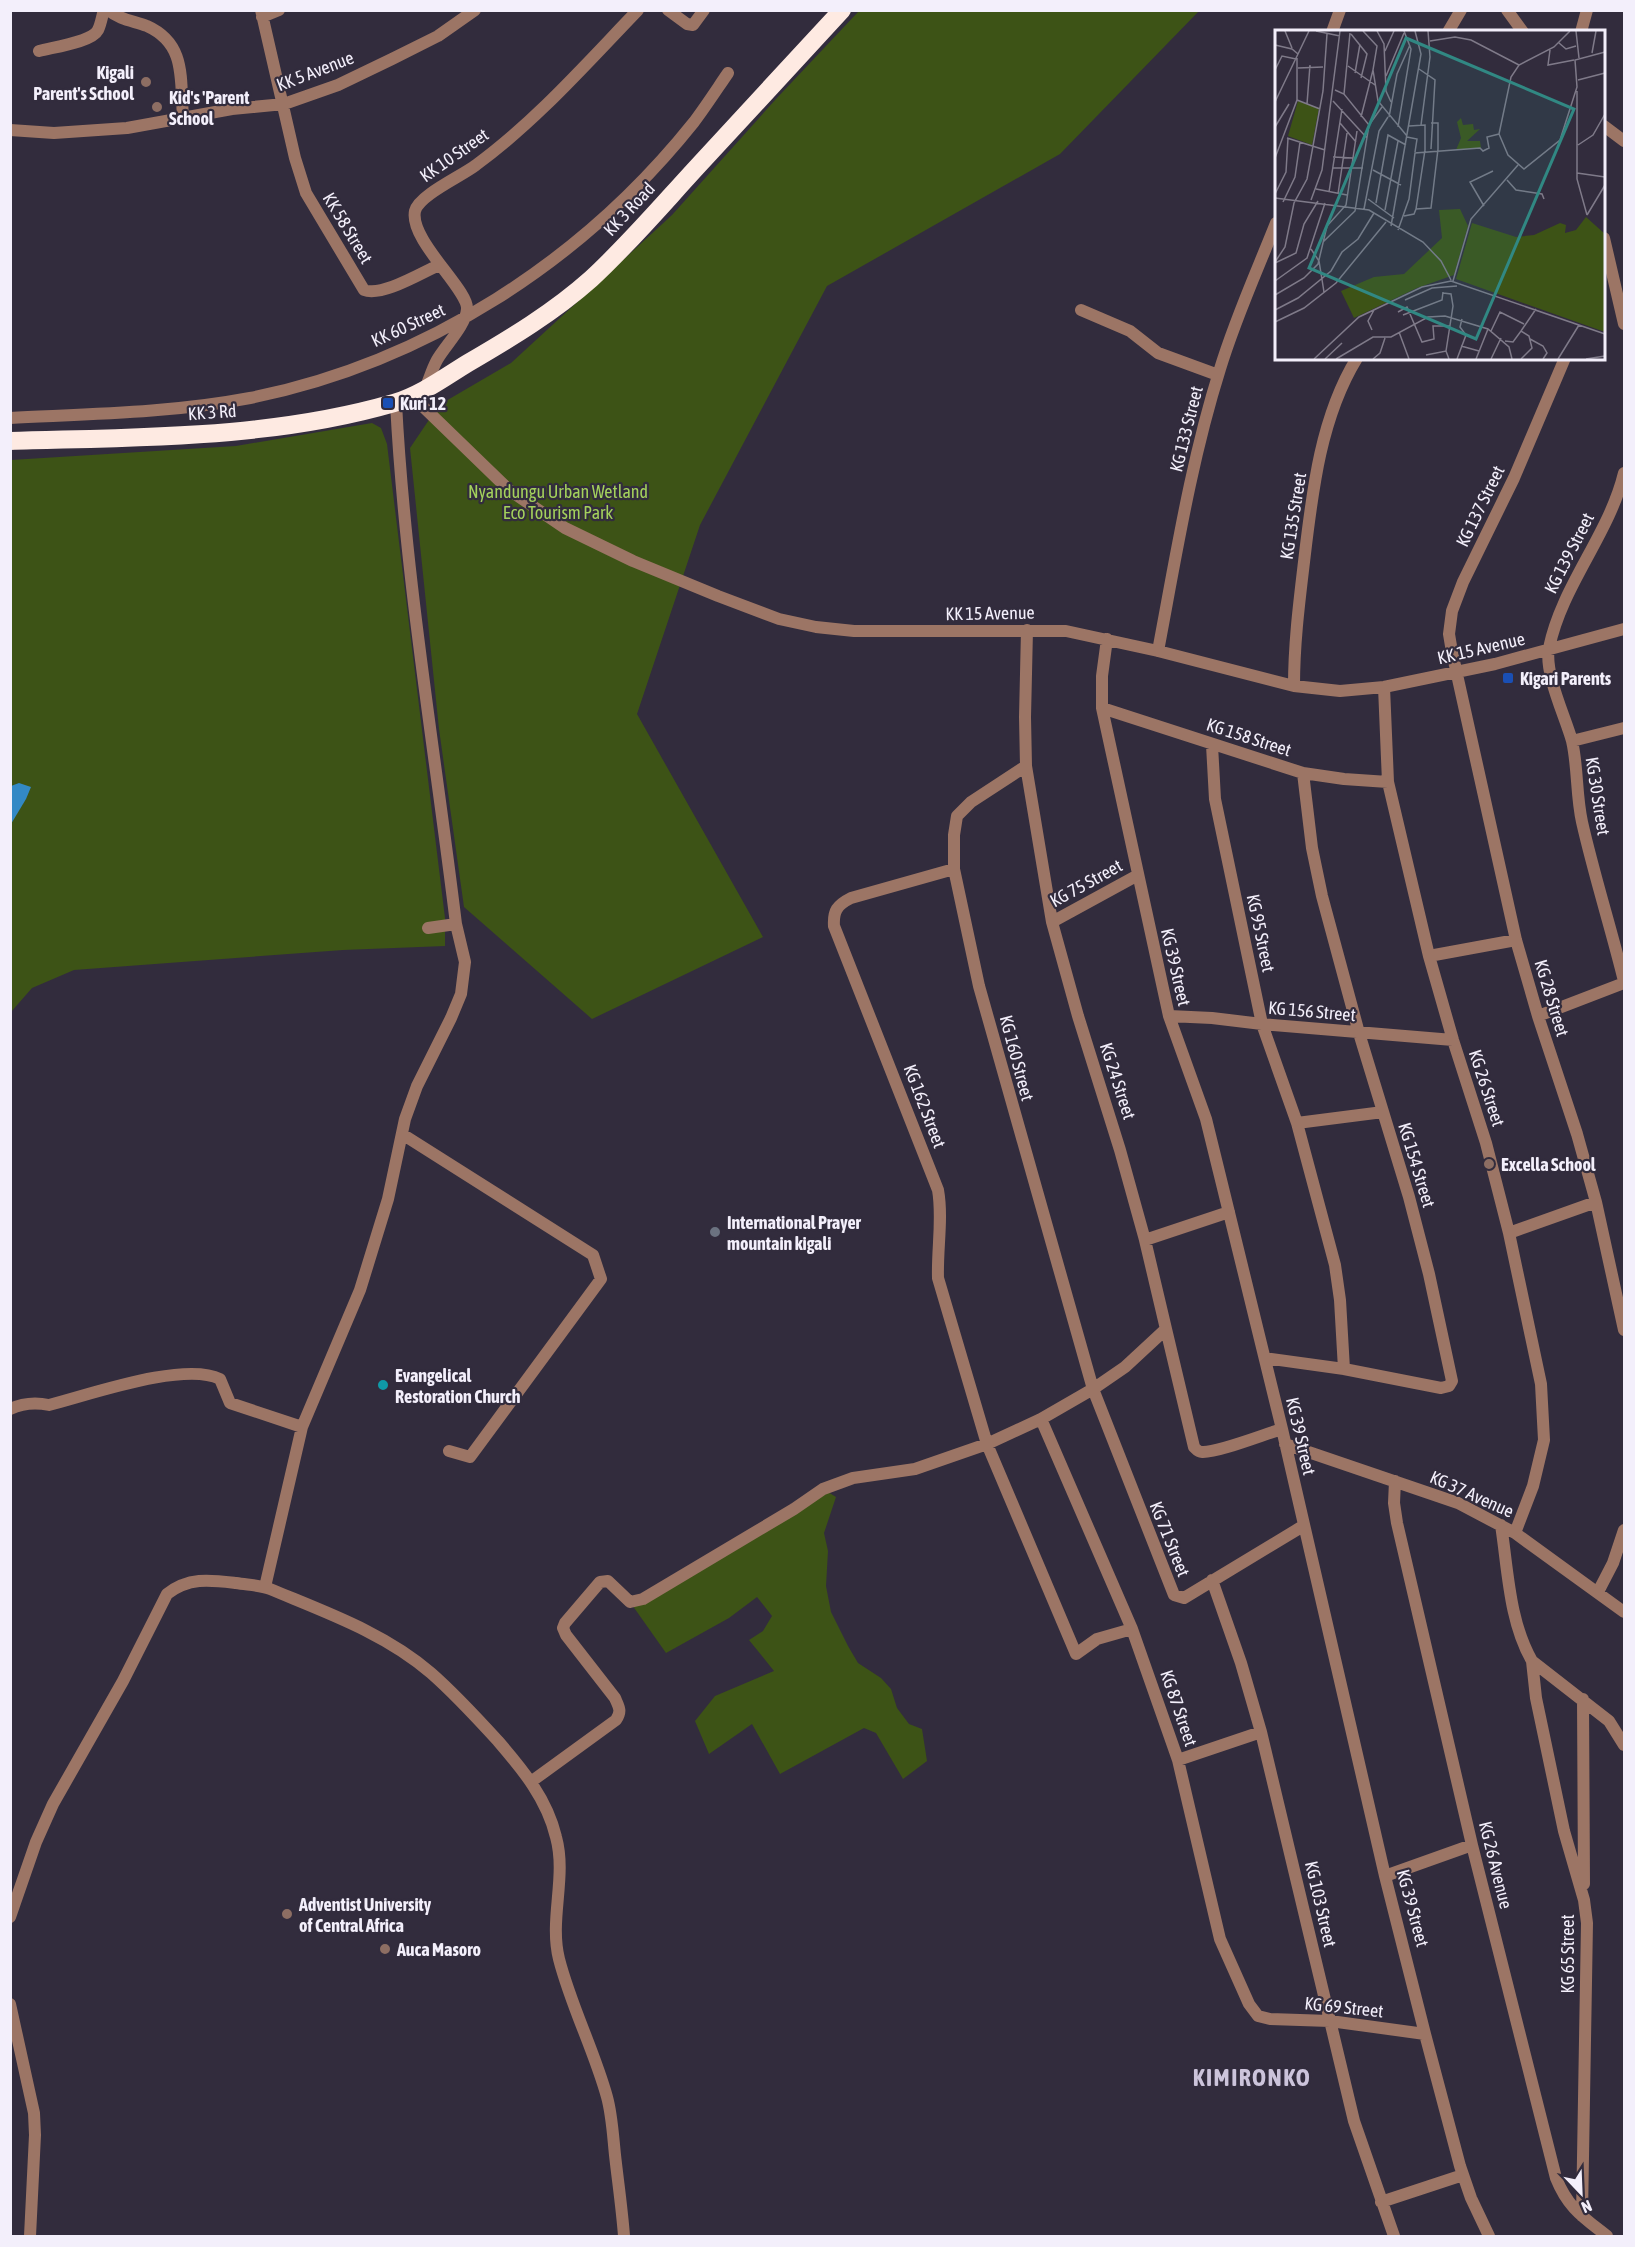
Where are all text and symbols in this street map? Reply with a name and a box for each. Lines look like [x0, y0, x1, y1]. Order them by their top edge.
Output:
inset map [1275, 30, 1605, 360]
street label: KK 5 Avenue [273, 47, 357, 95]
place label: Kigali Parent's School [33, 62, 134, 104]
marker: Kigali Parent's School [139, 75, 153, 89]
place label: Kid's 'Parent School [169, 87, 250, 129]
marker: Kid's 'Parent School [150, 100, 164, 114]
street label: KK 10 Street [416, 124, 492, 186]
street label: KK 3 Road [599, 178, 659, 240]
street label: KK 58 Street [319, 189, 377, 267]
street label: KK 60 Street [368, 299, 448, 351]
street label: KG 133 Street [1165, 384, 1207, 474]
place label: Kuri 12 [400, 393, 446, 414]
marker: Kuri 12 [381, 396, 395, 410]
street label: KK 3 Rd [187, 400, 237, 424]
street label: KG 137 Street [1451, 462, 1509, 550]
street label: KG 135 Street [1276, 471, 1310, 561]
park label: Nyandungu Urban Wetland Eco Tourism Park [468, 481, 648, 523]
street label: KG 139 Street [1540, 509, 1598, 597]
street label: KK 15 Avenue [945, 602, 1035, 624]
street label: KK 15 Avenue [1435, 628, 1527, 668]
place label: Kigari Parents [1520, 668, 1612, 689]
marker: Kigari Parents [1501, 671, 1515, 685]
street label: KG 158 Street [1204, 713, 1294, 761]
street label: KG 30 Street [1581, 755, 1615, 837]
street label: KG 75 Street [1046, 855, 1126, 911]
street label: KG 95 Street [1242, 892, 1280, 974]
street label: KG 39 Street [1157, 926, 1195, 1008]
street label: KG 28 Street [1530, 957, 1574, 1039]
street label: KG 156 Street [1267, 997, 1357, 1025]
street label: KG 160 Street [996, 1013, 1038, 1103]
street label: KG 24 Street [1096, 1040, 1140, 1122]
street label: KG 26 Street [1465, 1047, 1509, 1129]
street label: KG 162 Street [899, 1061, 951, 1151]
street label: KG 154 Street [1394, 1120, 1440, 1210]
place label: Excella School [1501, 1154, 1596, 1175]
marker: Excella School [1482, 1157, 1496, 1171]
place label: International Prayer mountain kigali [727, 1212, 862, 1254]
marker: International Prayer mountain kigali [708, 1225, 722, 1239]
place label: Evangelical Restoration Church [395, 1365, 521, 1407]
marker: Evangelical Restoration Church [376, 1378, 390, 1392]
street label: KG 39 Street [1282, 1395, 1320, 1477]
street label: KG 37 Avenue [1427, 1466, 1517, 1522]
street label: KG 71 Street [1145, 1498, 1195, 1580]
street label: KG 87 Street [1156, 1667, 1202, 1749]
street label: KG 26 Avenue [1475, 1819, 1517, 1911]
street label: KG 103 Street [1301, 1859, 1341, 1949]
street label: KG 39 Street [1393, 1867, 1433, 1949]
place label: Adventist University of Central Africa [298, 1894, 432, 1936]
marker: Adventist University of Central Africa [280, 1907, 294, 1921]
street label: KG 65 Street [1557, 1914, 1578, 1994]
place label: Auca Masoro [396, 1939, 481, 1960]
marker: Auca Masoro [378, 1942, 392, 1956]
street label: KG 69 Street [1304, 1992, 1384, 2022]
district label: KIMIRONKO [1193, 2064, 1311, 2091]
north arrow [1551, 2163, 1611, 2223]
text: N [1579, 2197, 1595, 2217]

